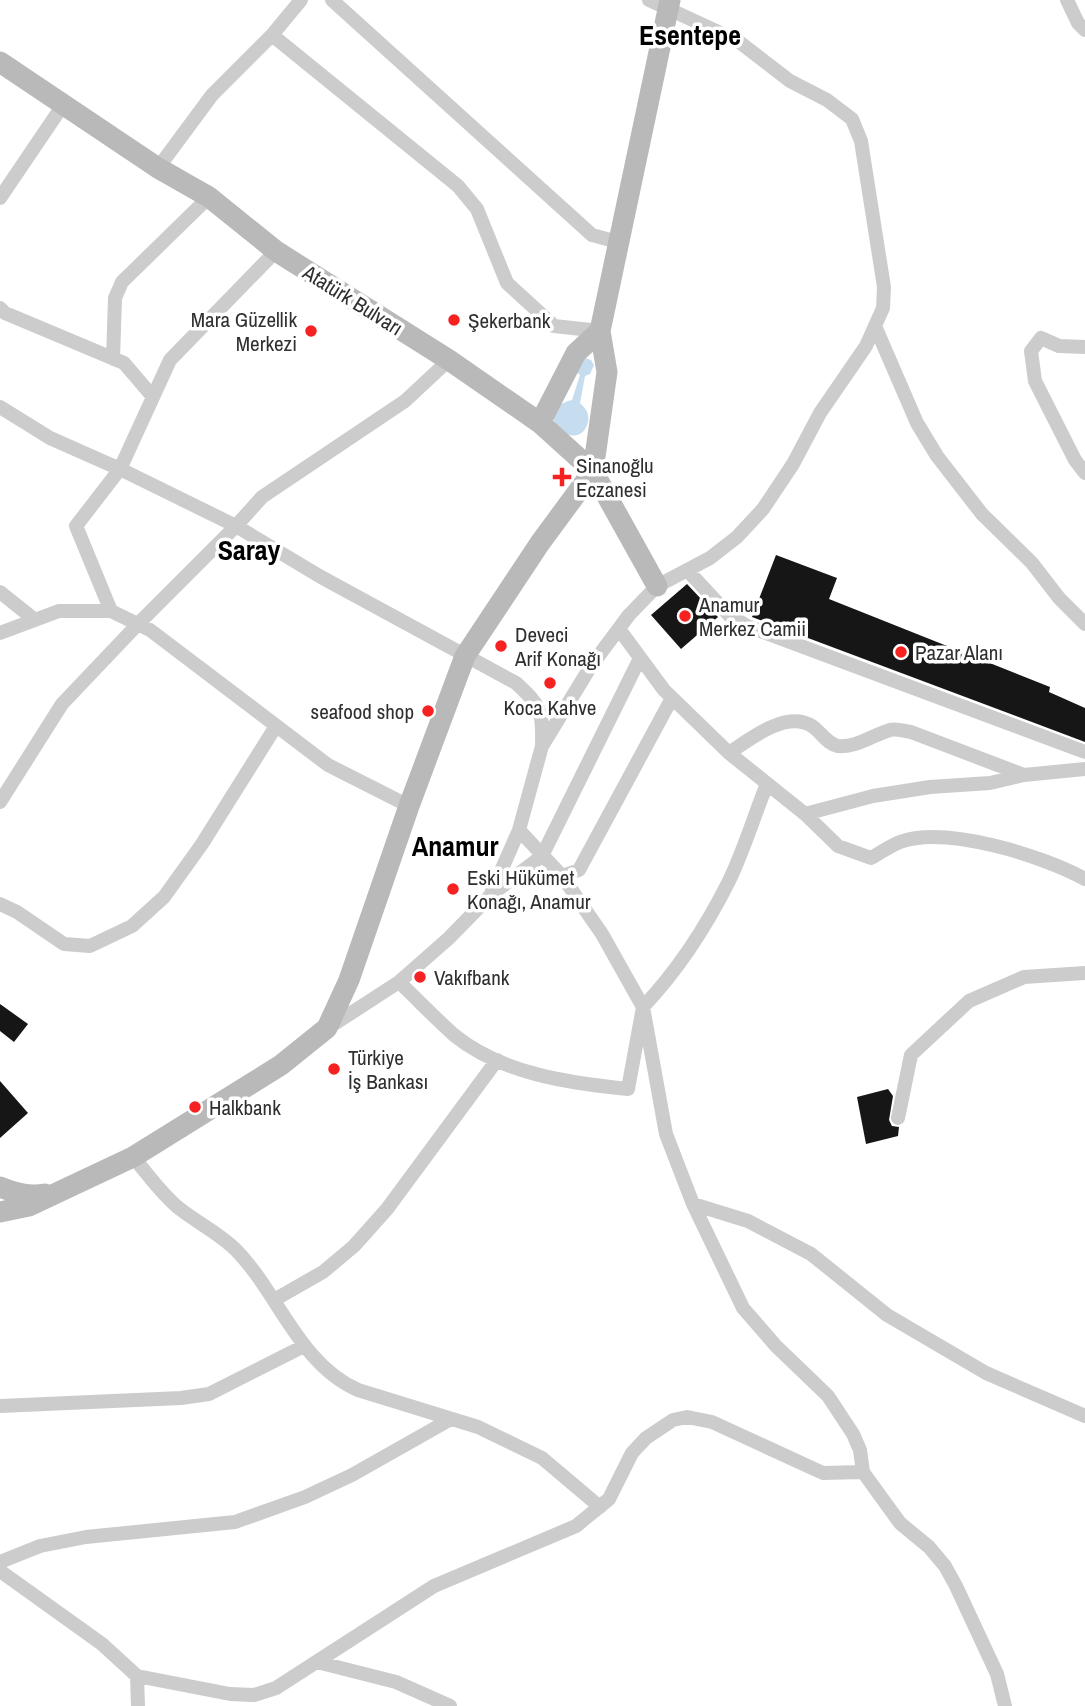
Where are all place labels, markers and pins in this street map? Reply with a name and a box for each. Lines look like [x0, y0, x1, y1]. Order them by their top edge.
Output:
place label: Mara Güzellik Merkezi [191, 305, 297, 358]
place label: Şekerbank [468, 306, 551, 335]
marker: Şekerbank [446, 312, 462, 328]
marker: Mara Güzellik Merkezi [303, 323, 319, 339]
place label: Sinanoğlu Eczanesi [576, 451, 654, 504]
marker: Sinanoğlu Eczanesi [554, 469, 570, 485]
place label: Anamur Merkez Camii [698, 590, 806, 643]
marker: Anamur Merkez Camii [677, 608, 693, 624]
place label: Deveci Arif Konağı [514, 620, 601, 673]
marker: Deveci Arif Konağı [493, 638, 509, 654]
place label: Pazar Alanı [915, 638, 1003, 667]
marker: Pazar Alanı [893, 644, 909, 660]
marker: Koca Kahve [542, 675, 558, 691]
place label: Koca Kahve [504, 693, 596, 722]
place label: seafood shop [311, 697, 414, 726]
marker: seafood shop [420, 703, 436, 719]
place label: Eski Hükümet Konağı, Anamur [467, 863, 591, 916]
marker: Eski Hükümet Konağı, Anamur [445, 881, 461, 897]
place label: Vakıfbank [434, 963, 510, 992]
marker: Vakıfbank [412, 969, 428, 985]
place label: Türkiye İş Bankası [348, 1043, 428, 1096]
marker: Türkiye İş Bankası [326, 1061, 342, 1077]
place label: Halkbank [209, 1093, 281, 1122]
marker: Halkbank [187, 1099, 203, 1115]

